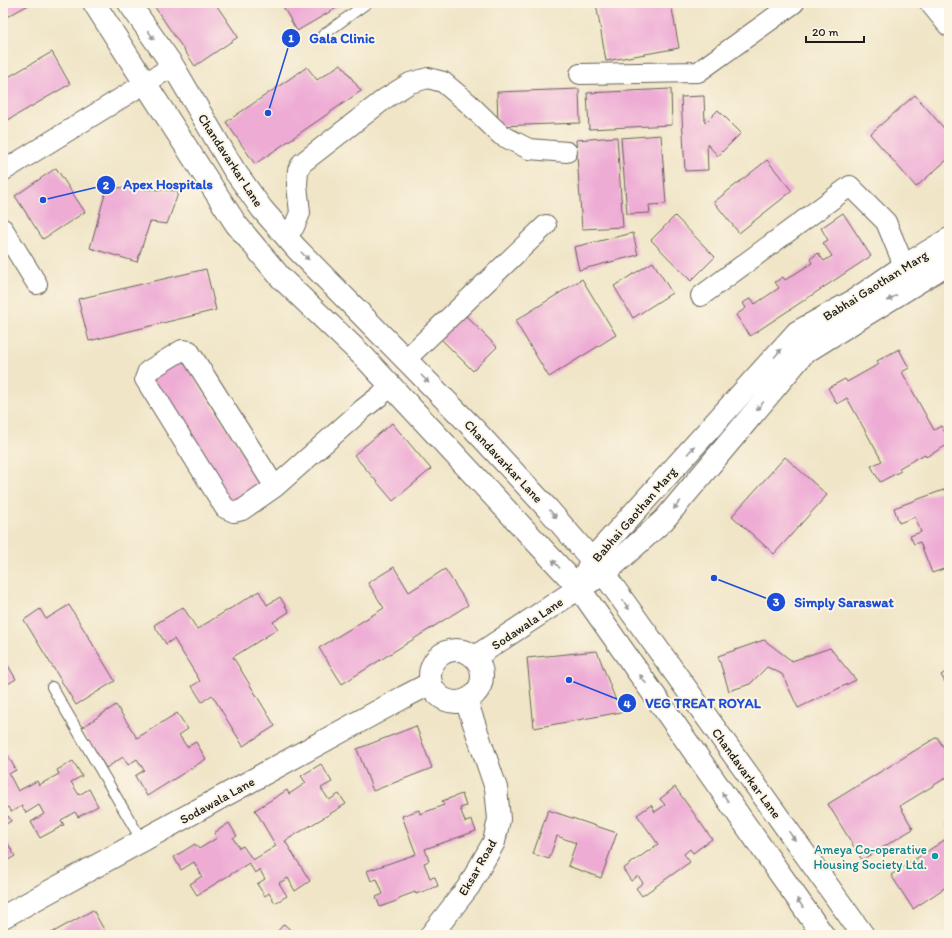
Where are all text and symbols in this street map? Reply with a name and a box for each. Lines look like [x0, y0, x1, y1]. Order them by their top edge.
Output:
scale bar [806, 18, 864, 44]
callout: Gala Clinic [281, 25, 382, 51]
text: 20 m [812, 25, 839, 39]
one-way arrow [148, 29, 155, 41]
text: Gala Clinic [309, 30, 375, 47]
text: 1 [288, 31, 294, 45]
street label: Chandavarkar Lane [195, 111, 266, 210]
callout: Apex Hospitals [96, 172, 221, 198]
text: Apex Hospitals [122, 176, 213, 193]
text: 2 [103, 178, 110, 192]
street label: Babhai Gaothan Marg [820, 247, 931, 324]
one-way arrow [300, 252, 310, 261]
one-way arrow [886, 295, 898, 302]
one-way arrow [773, 348, 782, 358]
one-way arrow [421, 374, 430, 384]
one-way arrow [756, 400, 765, 411]
street label: Chandavarkar Lane [461, 417, 546, 506]
one-way arrow [686, 444, 695, 455]
street label: Babhai Gaothan Marg [589, 463, 680, 565]
one-way arrow [672, 500, 681, 511]
one-way arrow [548, 509, 557, 520]
one-way arrow [552, 559, 561, 569]
callout: Simply Saraswat [766, 589, 902, 615]
street label: Sodawala Lane [489, 594, 566, 653]
text: Simply Saraswat [794, 594, 894, 611]
text: 3 [773, 595, 780, 609]
one-way arrow [622, 600, 630, 611]
one-way arrow [639, 674, 647, 684]
callout: VEG TREAT ROYAL [617, 690, 768, 716]
text: VEG TREAT ROYAL [645, 695, 762, 712]
text: 4 [623, 697, 631, 711]
street label: Chandavarkar Lane [709, 725, 784, 821]
street label: Sodawala Lane [177, 774, 257, 827]
one-way arrow [721, 791, 729, 802]
one-way arrow [788, 831, 796, 841]
street label: Eksar Road [455, 836, 500, 898]
place label: Ameya Co-operative Housing Society Ltd. [813, 842, 927, 872]
marker: Ameya Co-operative Housing Society Ltd. [930, 851, 940, 861]
one-way arrow [796, 898, 804, 908]

